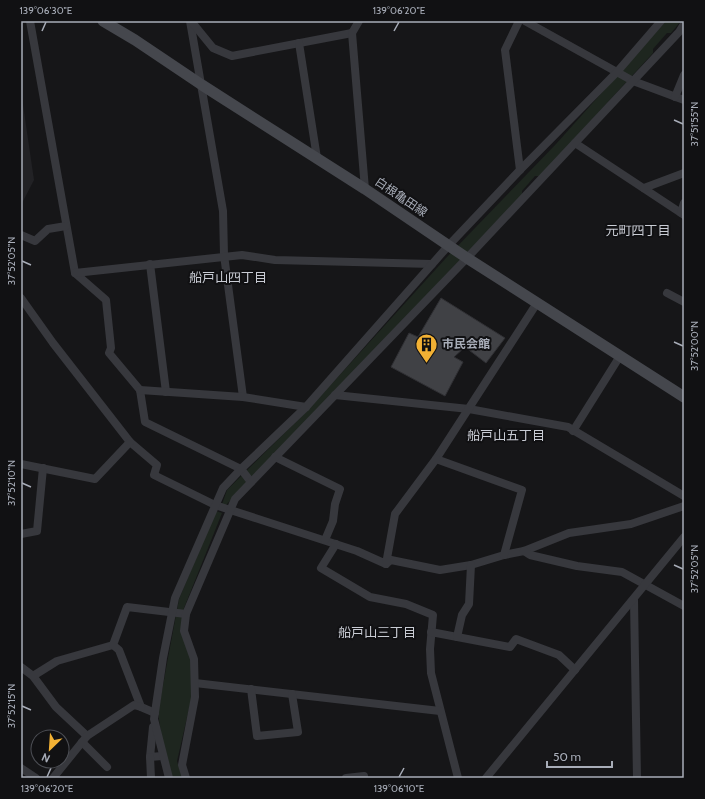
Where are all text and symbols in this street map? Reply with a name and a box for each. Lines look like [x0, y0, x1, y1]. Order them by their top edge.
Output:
text: 139°06'30"E [20, 4, 73, 17]
text: 139°06'20"E [373, 4, 426, 17]
text: 37°51'55"N [688, 102, 701, 146]
street label: 白根亀田線 [372, 174, 430, 220]
district label: 元町四丁目 [605, 222, 671, 238]
text: 37°52'05"N [5, 237, 18, 285]
district label: 船戸山四丁目 [189, 269, 267, 285]
text: 37°52'00"N [688, 321, 701, 371]
building icon: 市民会館 [414, 331, 440, 364]
place label: 市民会館 [442, 336, 490, 351]
district label: 船戸山五丁目 [467, 427, 545, 443]
text: 37°52'10"N [5, 460, 18, 506]
text: 37°52'05"N [688, 545, 701, 593]
district label: 船戸山三丁目 [338, 624, 416, 640]
text: 37°52'15"N [5, 684, 18, 728]
north arrow [30, 729, 70, 769]
scale bar [547, 743, 612, 769]
text: 50 m [553, 749, 581, 764]
text: N [39, 750, 52, 766]
text: 139°06'20"E [21, 782, 74, 795]
text: 139°06'10"E [374, 782, 425, 795]

